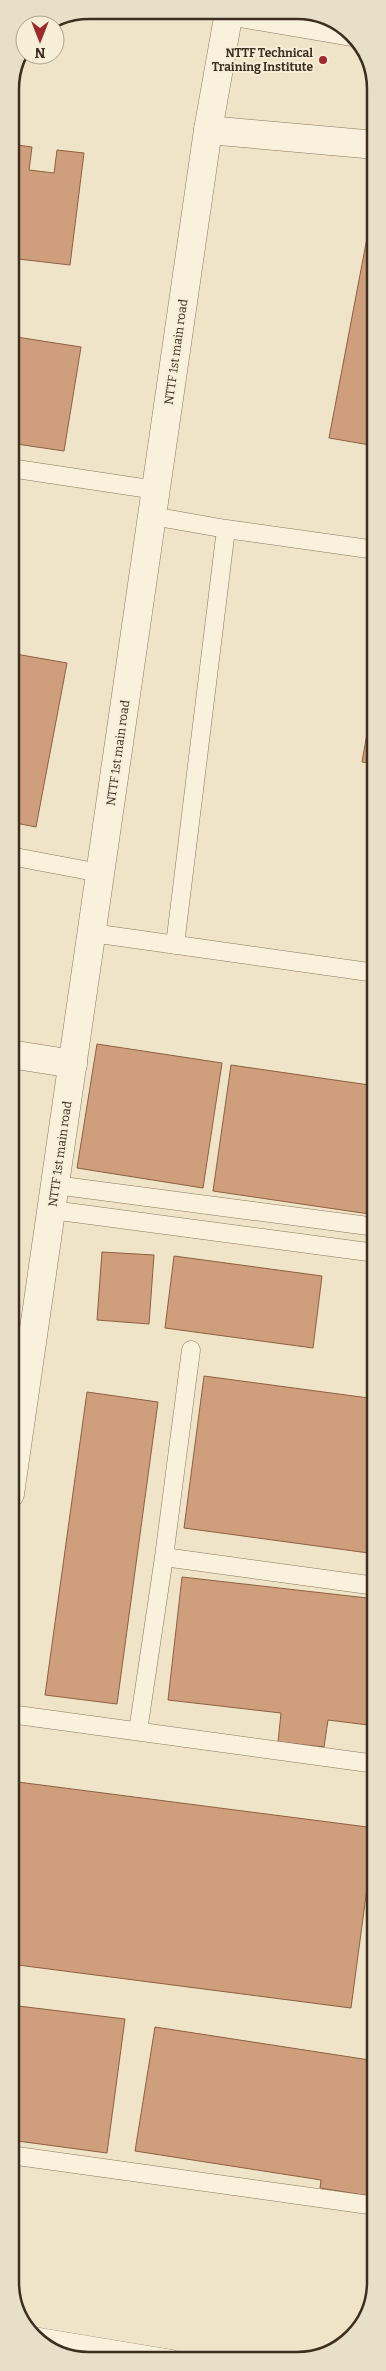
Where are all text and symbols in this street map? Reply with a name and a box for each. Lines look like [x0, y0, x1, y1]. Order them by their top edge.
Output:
north arrow [15, 15, 65, 65]
text: N [34, 44, 45, 61]
place label: NTTF Technical Training Institute [212, 46, 313, 74]
marker: NTTF Technical Training Institute [317, 54, 329, 66]
street label: NTTF 1st main road [162, 298, 190, 406]
street label: NTTF 1st main road [104, 699, 132, 807]
street label: NTTF 1st main road [46, 1100, 74, 1208]

